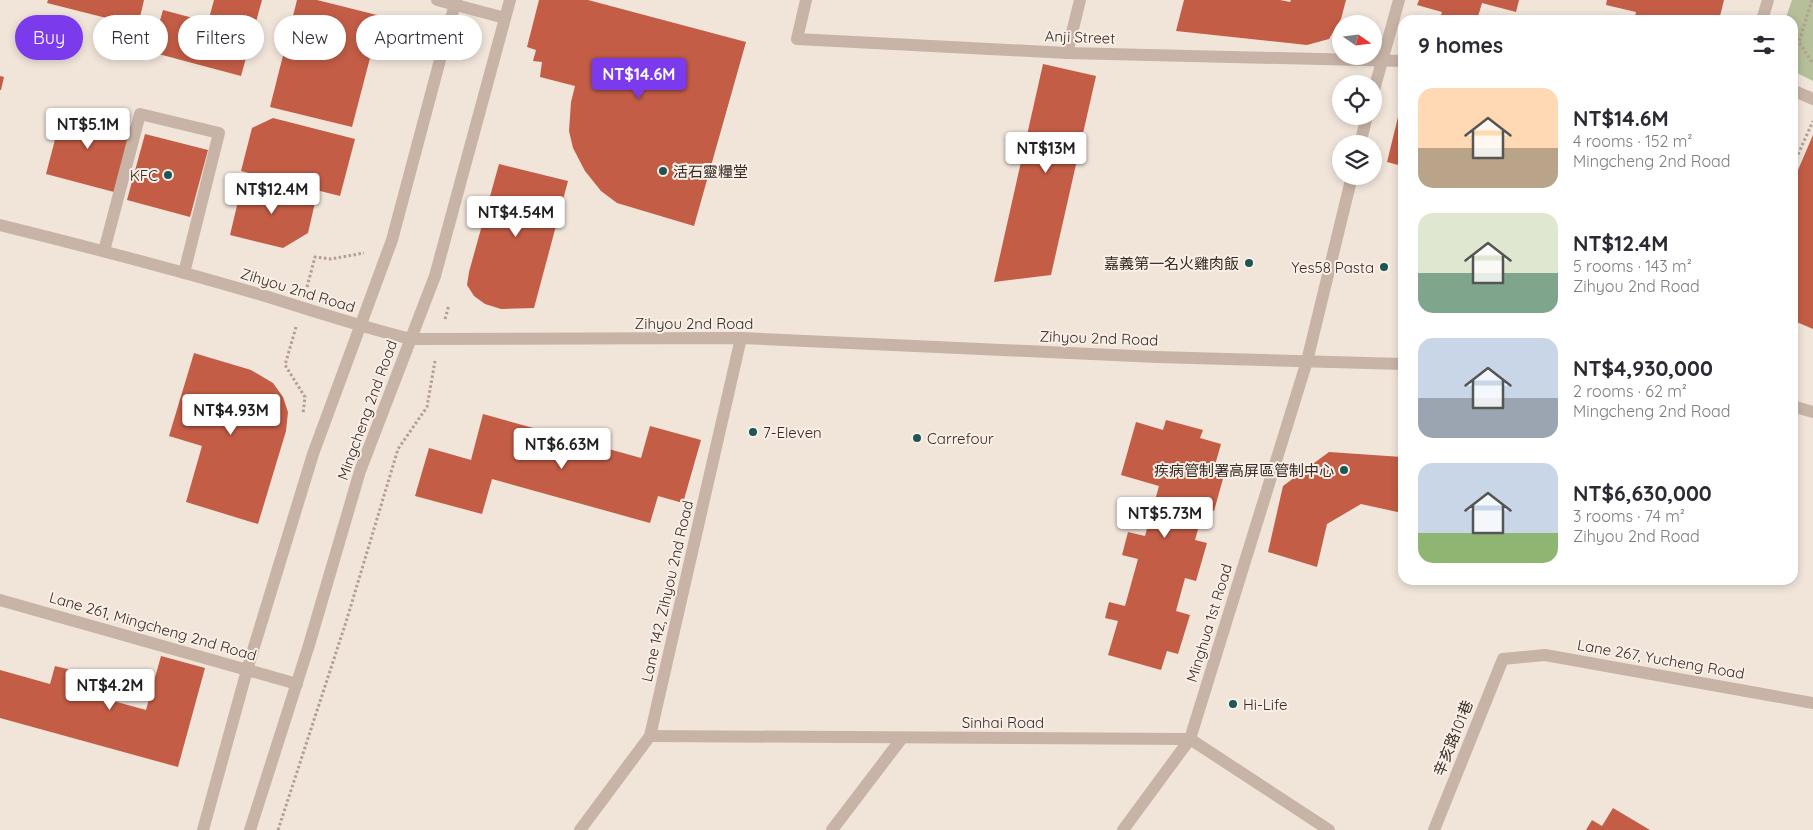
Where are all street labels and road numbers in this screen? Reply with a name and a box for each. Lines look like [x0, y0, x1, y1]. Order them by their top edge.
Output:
street label: Anji Street [1044, 26, 1116, 48]
street label: Zihyou 2nd Road [238, 264, 358, 316]
street label: Zihyou 2nd Road [635, 314, 753, 333]
street label: Zihyou 2nd Road [1039, 326, 1159, 350]
street label: Mingcheng 2nd Road [333, 337, 401, 483]
street label: Lane 142, Zihyou 2nd Road [637, 498, 697, 684]
street label: Minghua 1st Road [1182, 561, 1236, 685]
street label: Lane 261, Mingcheng 2nd Road [47, 587, 259, 665]
street label: Lane 267, Yucheng Road [1576, 635, 1746, 683]
street label: 辛亥路101巷 [1429, 697, 1477, 779]
street label: Sinhai Road [962, 713, 1044, 732]

